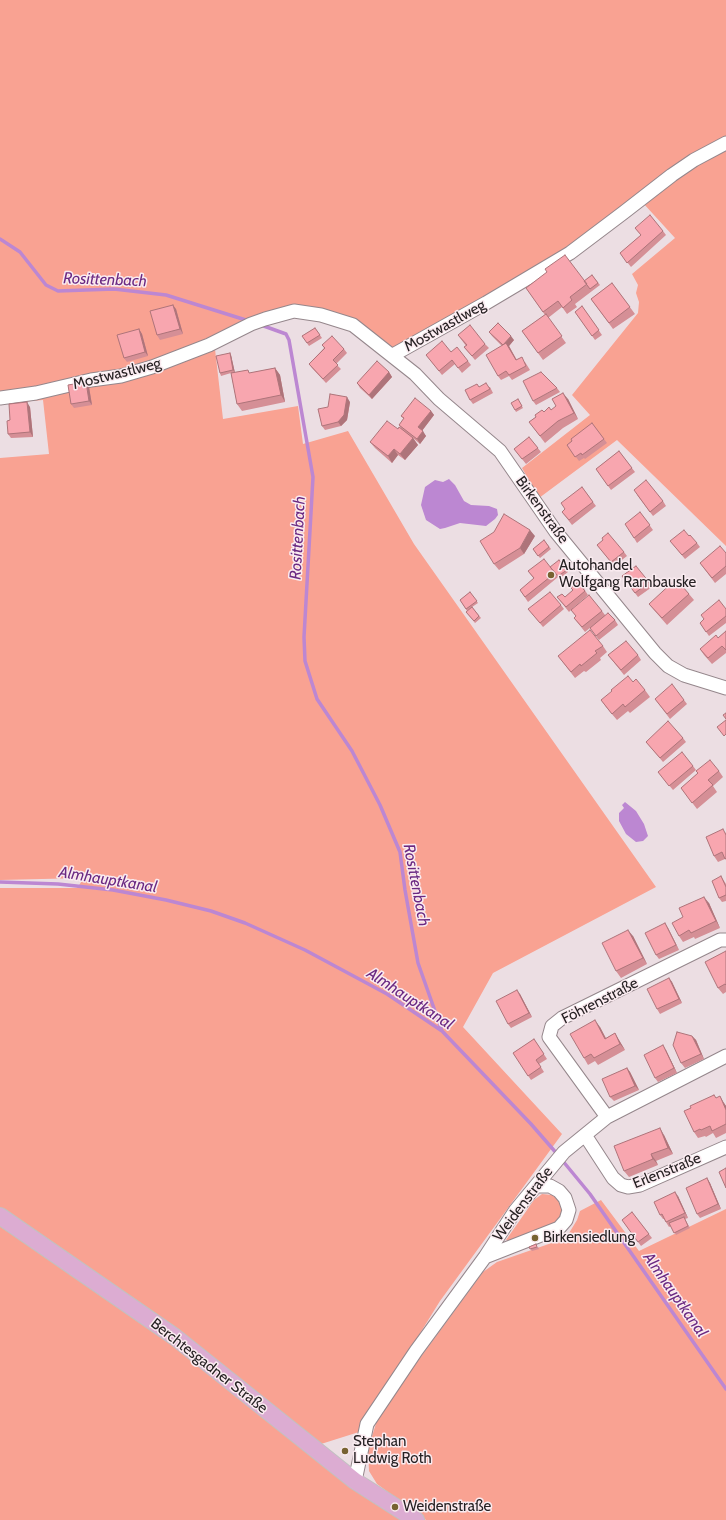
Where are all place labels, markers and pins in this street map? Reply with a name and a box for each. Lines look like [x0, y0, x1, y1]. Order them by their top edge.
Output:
place label: Autohandel Wolfgang Rambauske [559, 557, 696, 592]
marker: Autohandel Wolfgang Rambauske [546, 570, 556, 580]
place label: Birkensiedlung [543, 1229, 635, 1247]
marker: Birkensiedlung [530, 1233, 540, 1243]
place label: Stephan Ludwig Roth [353, 1433, 432, 1468]
marker: Stephan Ludwig Roth [340, 1446, 350, 1456]
place label: Weidenstraße [403, 1498, 491, 1516]
marker: Weidenstraße [390, 1502, 400, 1512]

